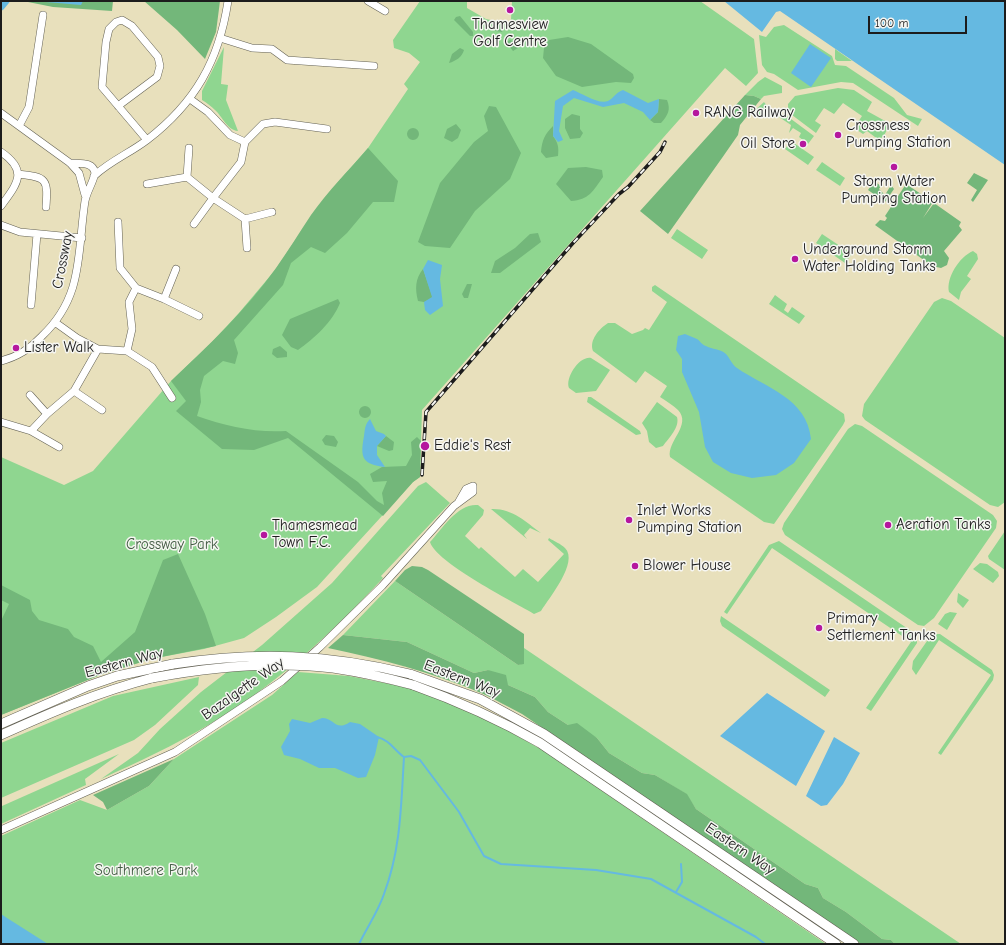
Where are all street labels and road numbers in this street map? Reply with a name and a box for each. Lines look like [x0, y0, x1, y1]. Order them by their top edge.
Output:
street label: Crossway [49, 230, 77, 290]
street label: Eastern Way [83, 644, 165, 682]
street label: Bazalgette Way [198, 654, 288, 724]
street label: Eastern Way [421, 656, 503, 702]
street label: Eastern Way [702, 819, 778, 879]

